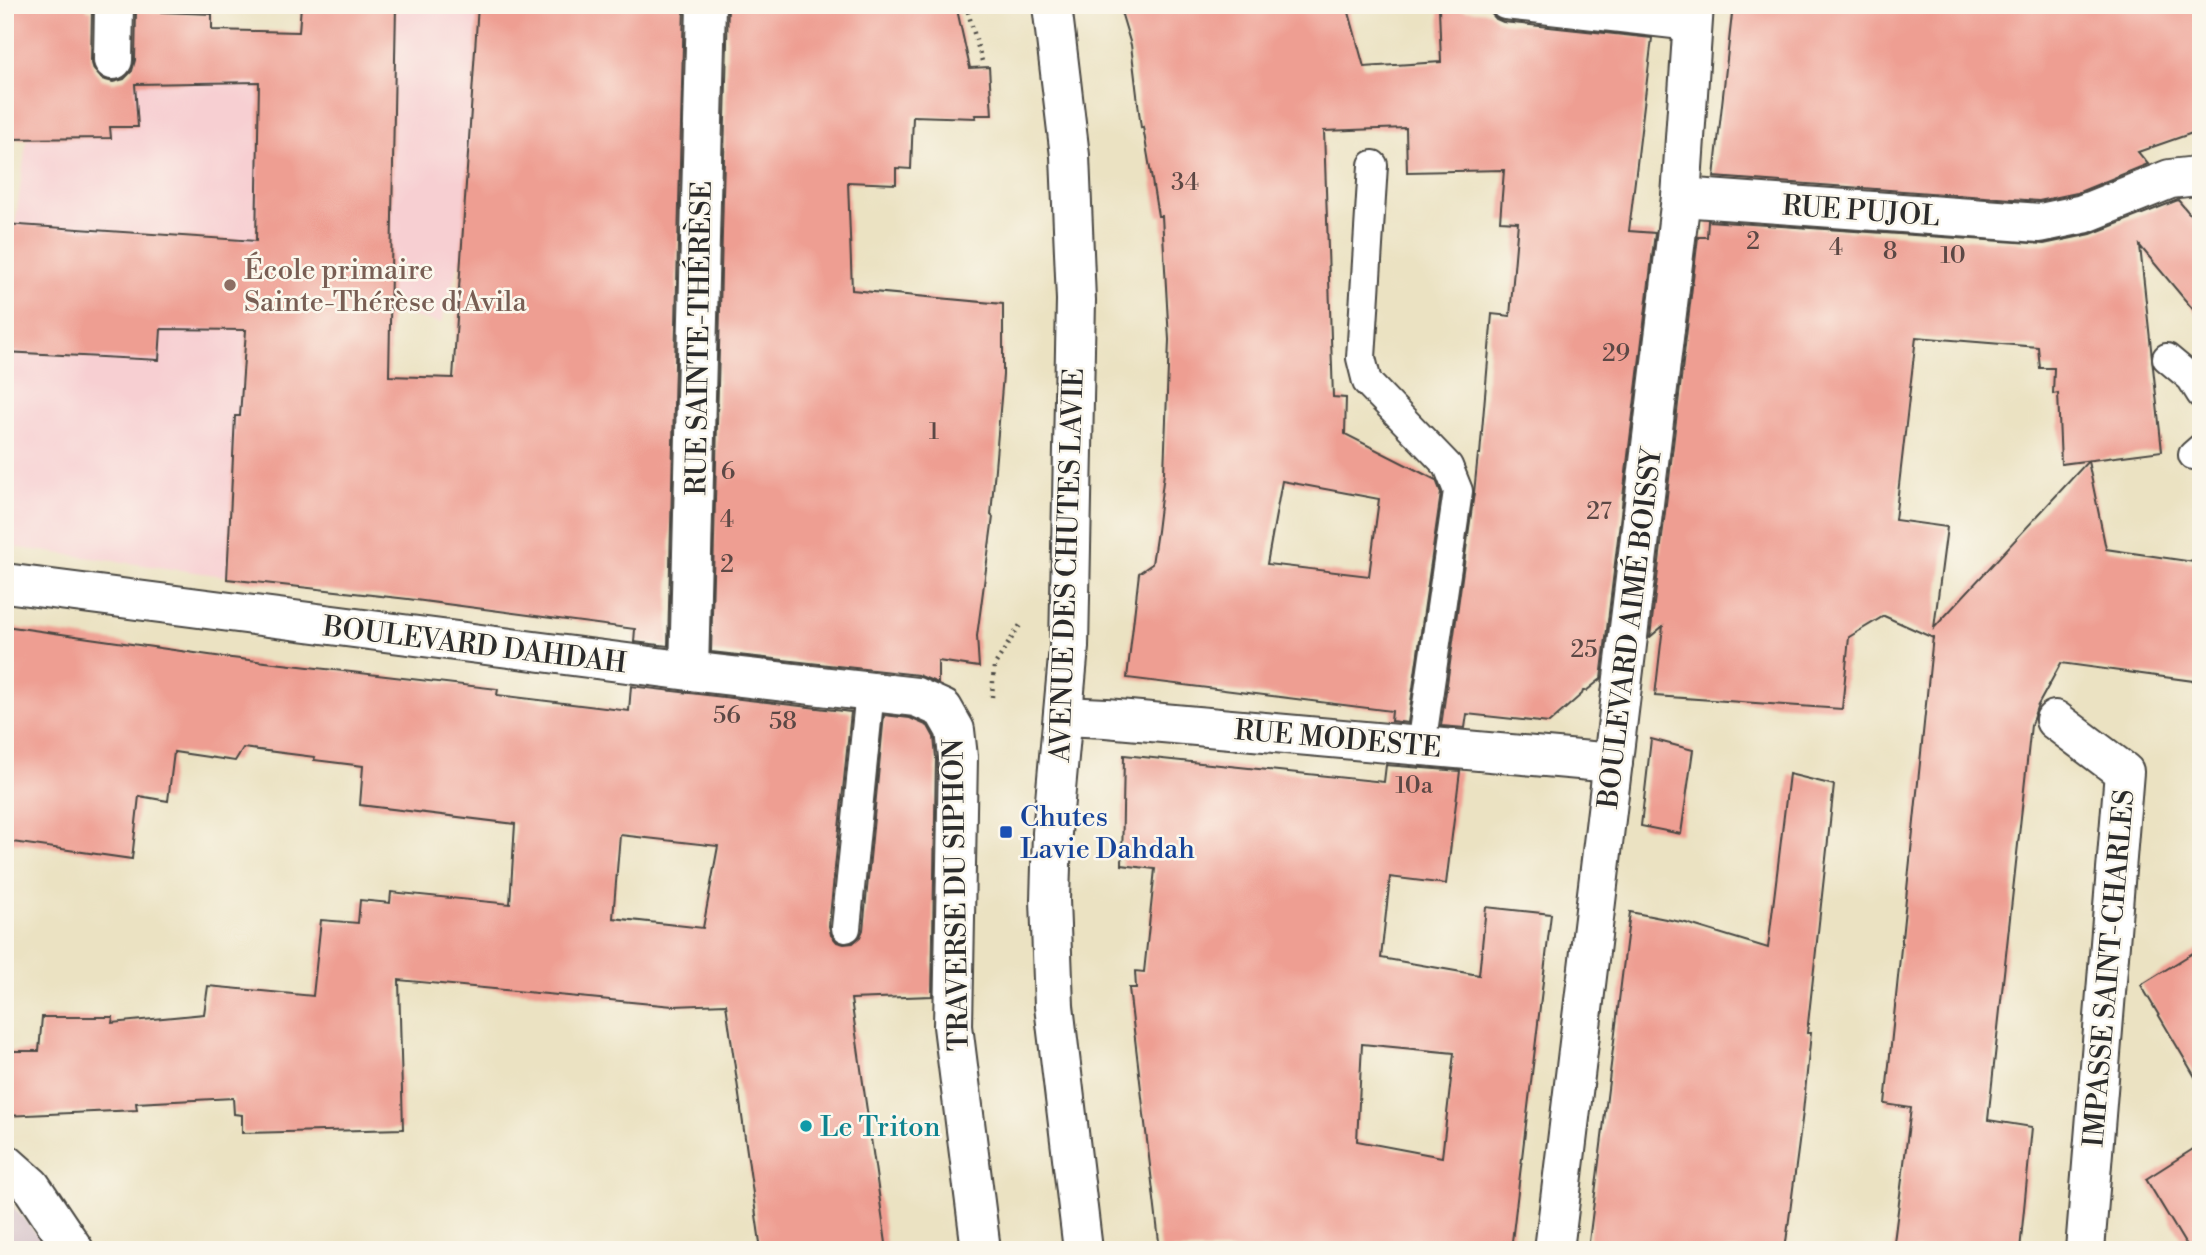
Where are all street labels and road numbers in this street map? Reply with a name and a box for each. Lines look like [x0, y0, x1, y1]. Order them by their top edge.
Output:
street label: RUE SAINTE-THÉRÈSE [677, 180, 720, 496]
street label: RUE PUJOL [1781, 189, 1941, 234]
street label: AVENUE DES CHUTES LAVIE [1043, 367, 1092, 764]
street label: BOULEVARD AIMÉ BOISSY [1589, 444, 1670, 811]
street label: BOULEVARD DAHDAH [320, 609, 629, 682]
street label: RUE MODESTE [1233, 713, 1443, 766]
street label: TRAVERSE DU SIPHON [936, 738, 977, 1052]
street label: IMPASSE SAINT-CHARLES [2076, 788, 2143, 1148]

